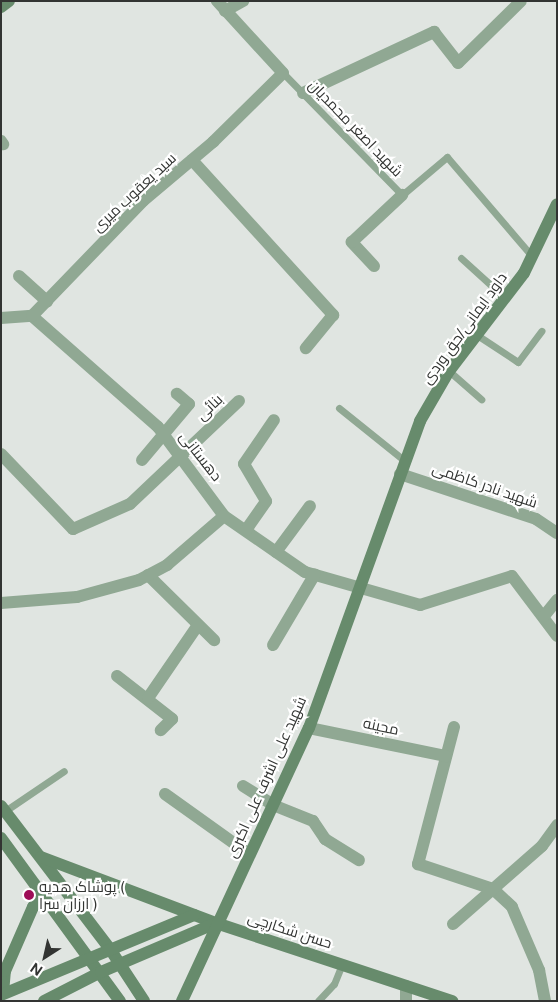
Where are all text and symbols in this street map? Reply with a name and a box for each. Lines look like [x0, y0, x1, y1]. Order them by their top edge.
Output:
street label: شهید اصغر محمدیان [305, 76, 407, 180]
street label: سید یعقوب میری [88, 149, 180, 235]
street label: داود ایمانی/حق وردی [417, 269, 511, 387]
street label: بنائی [192, 390, 226, 424]
street label: دهستانی [176, 428, 226, 484]
street label: شهید نادر کاظمی [430, 459, 540, 511]
street label: شهید علی اشرف علی اکبری [222, 694, 310, 860]
street label: مجینه [361, 713, 401, 739]
place label: پوشاک هدیه ( ارزان سرا ) [39, 877, 125, 912]
marker: پوشاک هدیه ( ارزان سرا ) [23, 889, 35, 901]
street label: حسن شکارچی [246, 908, 334, 952]
north arrow [20, 932, 70, 982]
text: N [27, 960, 45, 979]

